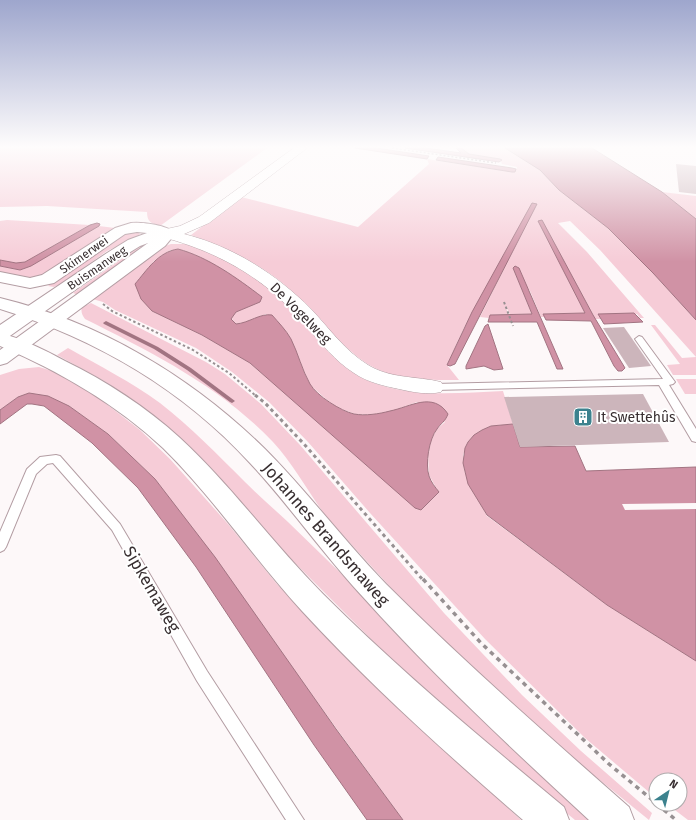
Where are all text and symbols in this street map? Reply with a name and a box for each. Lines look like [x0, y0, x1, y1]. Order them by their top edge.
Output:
street label: Skimerwei [57, 233, 111, 277]
street label: Buismanweg [65, 243, 130, 293]
street label: De Vogelweg [266, 279, 335, 348]
building icon: It Swettehûs [572, 406, 594, 428]
place label: It Swettehûs [597, 409, 676, 426]
street label: Johannes Brandsmaweg [257, 458, 394, 611]
street label: Sipkemaweg [118, 542, 185, 636]
north arrow [648, 772, 688, 812]
text: N [667, 777, 680, 792]

